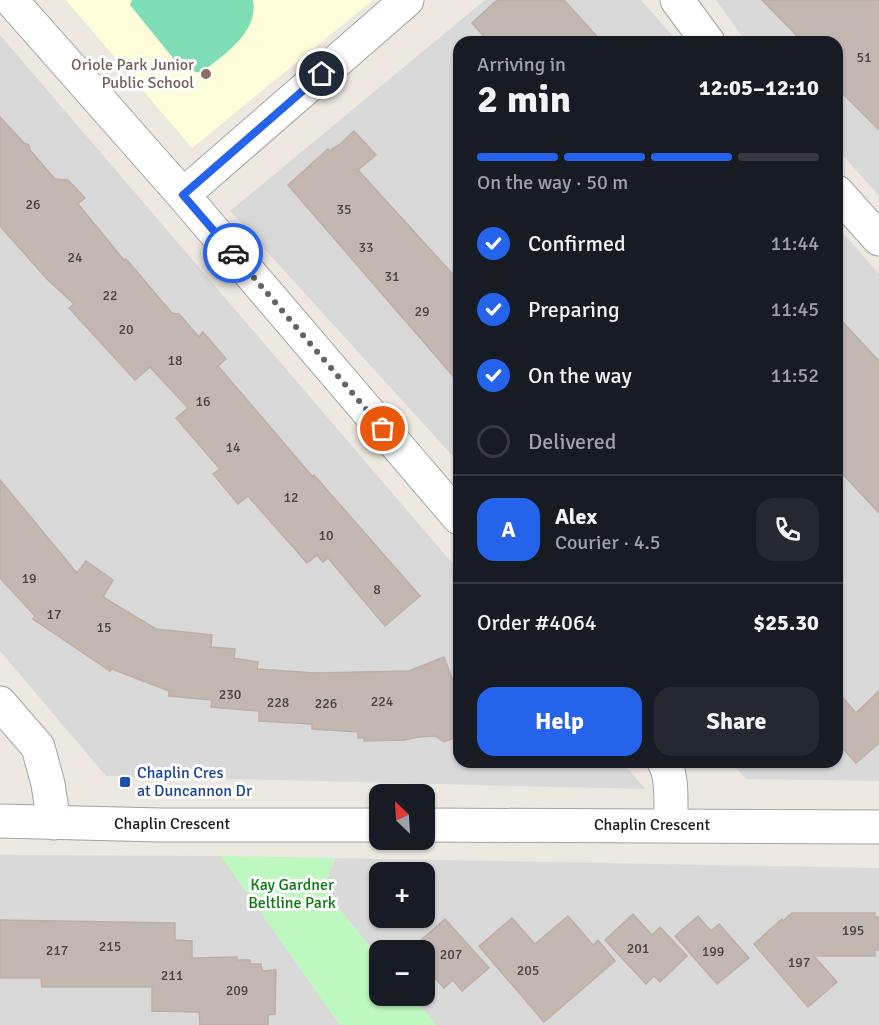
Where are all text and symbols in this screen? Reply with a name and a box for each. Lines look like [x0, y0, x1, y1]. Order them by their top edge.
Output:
pin [296, 48, 347, 99]
house number: 51 [856, 49, 872, 66]
text: Arriving in [477, 52, 566, 77]
place label: Oriole Park Junior Public School [71, 55, 194, 93]
icon: home [305, 57, 338, 90]
marker: Oriole Park Junior Public School [199, 67, 213, 81]
text: 12:05–12:10 [699, 74, 819, 101]
text: 2 min [477, 75, 571, 123]
text: On the way · 50 m [477, 170, 628, 195]
house number: 26 [25, 196, 41, 213]
house number: 35 [336, 201, 352, 218]
courier [203, 223, 263, 283]
icon: check [477, 227, 510, 260]
text: Confirmed [528, 230, 626, 257]
text: 11:44 [770, 231, 819, 256]
icon: car [217, 237, 250, 270]
house number: 33 [358, 239, 374, 256]
house number: 24 [67, 249, 83, 266]
house number: 31 [384, 268, 400, 285]
house number: 22 [102, 287, 118, 304]
icon: check [477, 293, 510, 326]
text: Preparing [528, 296, 620, 323]
text: 11:45 [770, 297, 819, 322]
house number: 29 [414, 303, 430, 320]
house number: 20 [118, 321, 134, 338]
house number: 18 [167, 352, 183, 369]
icon: check [477, 359, 510, 392]
text: On the way [528, 362, 632, 389]
text: 11:52 [770, 363, 819, 388]
house number: 16 [195, 393, 211, 410]
pin [357, 403, 408, 454]
icon: bag [366, 412, 399, 445]
text: Delivered [528, 428, 616, 455]
house number: 14 [225, 439, 241, 456]
house number: 12 [283, 489, 299, 506]
button: phone [756, 498, 819, 561]
text: Alex [555, 503, 597, 530]
text: A [501, 516, 516, 543]
house number: 10 [318, 527, 334, 544]
text: Courier · 4.5 [555, 530, 661, 555]
house number: 19 [21, 570, 37, 587]
house number: 8 [373, 581, 381, 598]
house number: 17 [46, 606, 62, 623]
text: Order #4064 [477, 609, 597, 636]
text: $25.30 [753, 609, 819, 636]
house number: 15 [96, 619, 112, 636]
house number: 230 [219, 686, 241, 703]
button: Help [477, 687, 642, 756]
button: Share [654, 687, 819, 756]
house number: 224 [371, 693, 394, 710]
house number: 228 [267, 694, 289, 711]
house number: 226 [315, 695, 337, 712]
place label: Chaplin Cres at Duncannon Dr [137, 763, 252, 801]
marker: Chaplin Cres at Duncannon Dr [118, 775, 132, 789]
north arrow [369, 784, 435, 850]
map controls [369, 784, 435, 1006]
street label: Chaplin Crescent [114, 814, 231, 834]
street label: Chaplin Crescent [594, 815, 711, 835]
button: + [369, 862, 435, 928]
park label: Kay Gardner Beltline Park [248, 875, 336, 913]
house number: 195 [842, 922, 864, 939]
house number: 215 [99, 938, 121, 955]
button: − [369, 940, 435, 1006]
house number: 201 [627, 940, 649, 957]
house number: 217 [46, 942, 68, 959]
house number: 199 [702, 943, 724, 960]
house number: 207 [440, 946, 462, 963]
house number: 197 [788, 954, 810, 971]
house number: 205 [517, 962, 539, 979]
house number: 211 [161, 967, 183, 984]
house number: 209 [226, 982, 248, 999]

